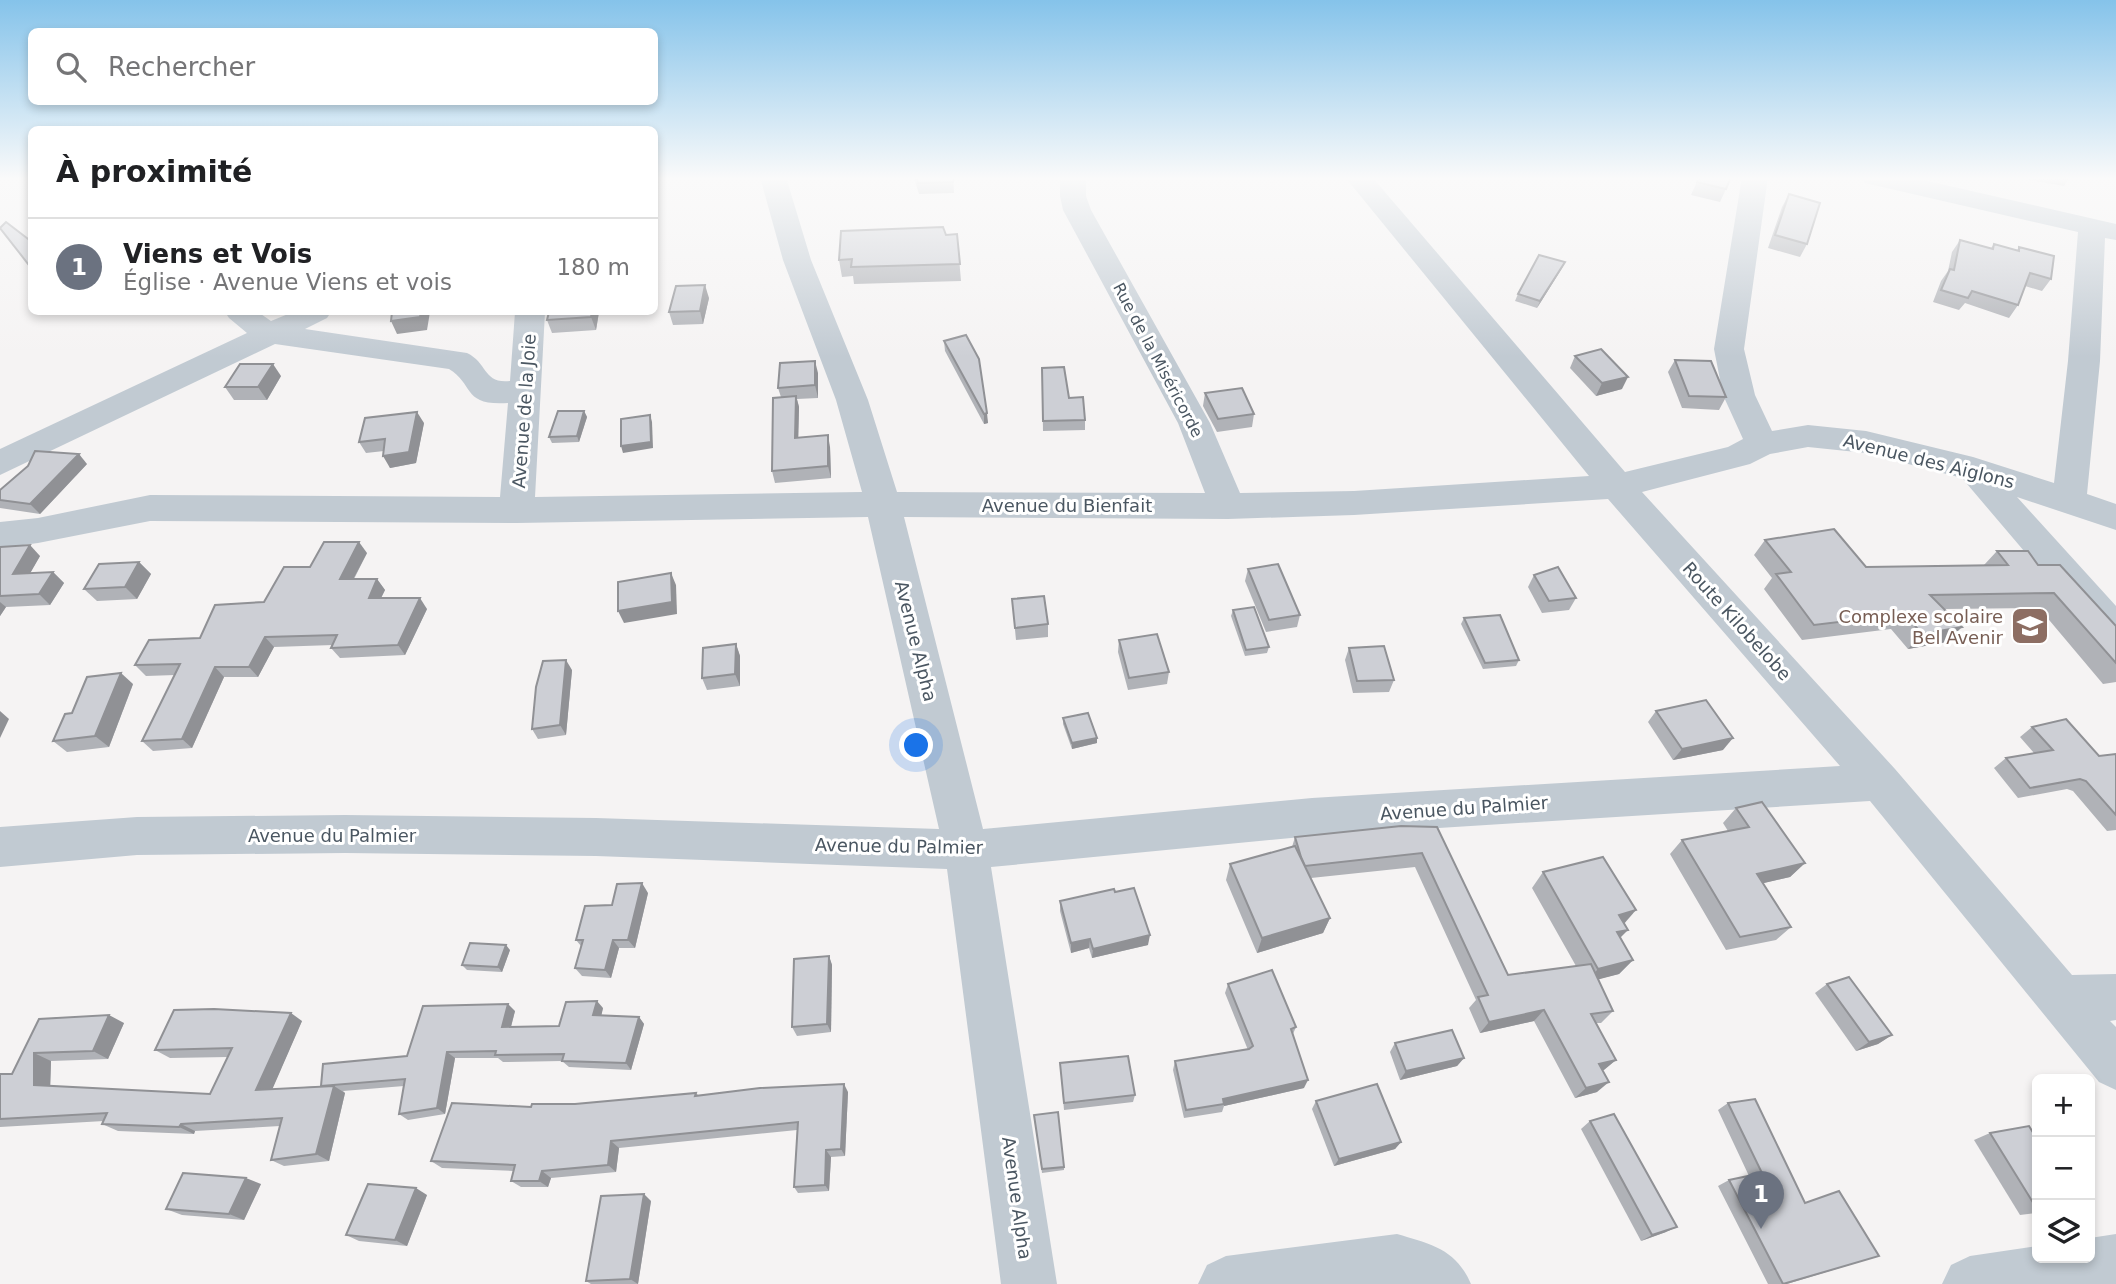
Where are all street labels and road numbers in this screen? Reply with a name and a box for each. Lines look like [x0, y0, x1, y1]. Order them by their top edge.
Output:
street label: Rue de la Miséricorde [1109, 280, 1207, 440]
street label: Avenue de la Joie [508, 333, 540, 489]
street label: Avenue des Aiglons [1841, 430, 2017, 492]
street label: Avenue du Bienfait [982, 495, 1152, 516]
street label: Route Kilobelobe [1678, 558, 1796, 684]
street label: Avenue Alpha [891, 578, 941, 704]
street label: Avenue du Palmier [1379, 792, 1549, 824]
street label: Avenue du Palmier [248, 825, 417, 846]
street label: Avenue du Palmier [815, 834, 984, 858]
street label: Avenue Alpha [998, 1135, 1036, 1261]

